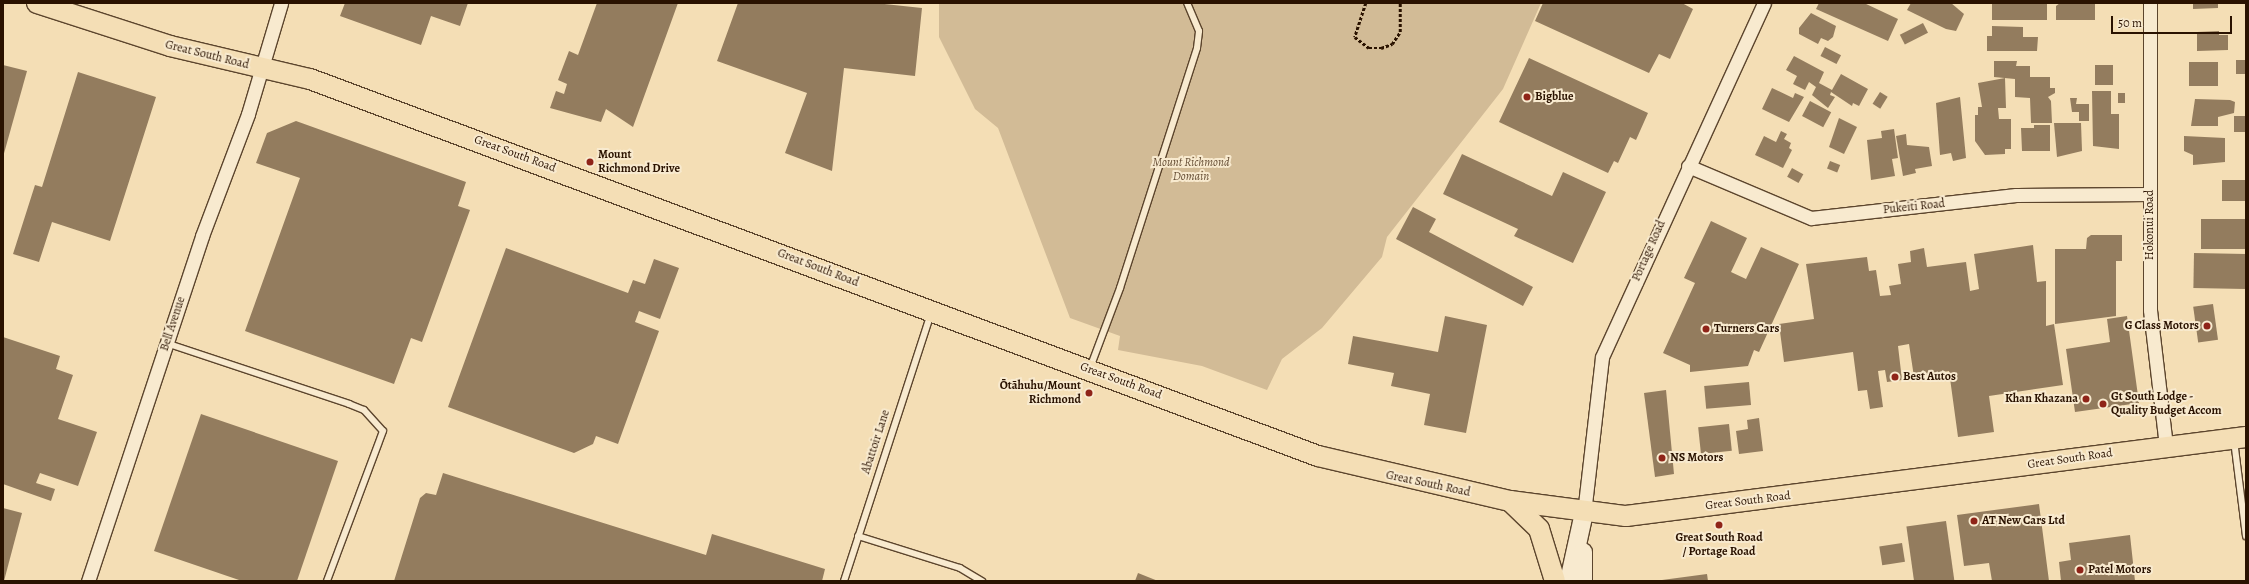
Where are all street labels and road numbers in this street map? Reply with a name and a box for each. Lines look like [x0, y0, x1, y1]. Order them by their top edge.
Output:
street label: Great South Road [164, 38, 250, 72]
street label: Great South Road [472, 133, 558, 175]
street label: Hokonui Road [2143, 190, 2157, 260]
street label: Pukeiti Road [1882, 197, 1946, 217]
street label: Portage Road [1629, 218, 1669, 284]
street label: Great South Road [775, 246, 861, 290]
street label: Bell Avenue [157, 295, 189, 353]
street label: Great South Road [1078, 360, 1164, 402]
street label: Abattoir Lane [859, 408, 893, 476]
street label: Great South Road [2026, 446, 2114, 472]
street label: Great South Road [1385, 468, 1471, 500]
street label: Great South Road [1705, 489, 1791, 513]

